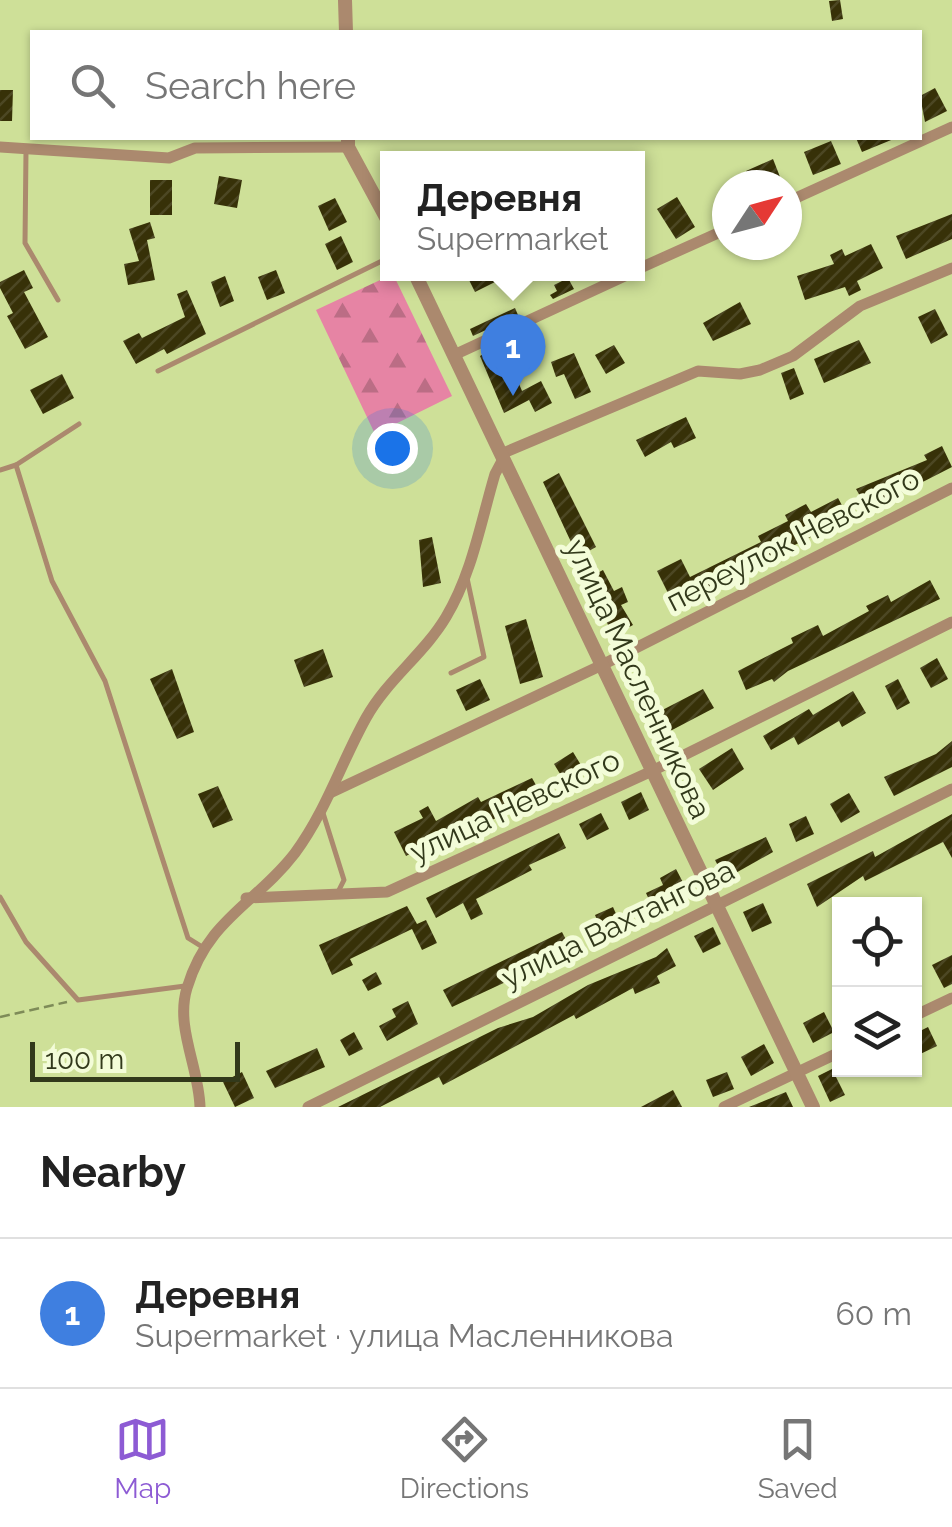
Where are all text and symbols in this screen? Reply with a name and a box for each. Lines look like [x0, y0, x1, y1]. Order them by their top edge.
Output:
search box [30, 30, 922, 140]
icon: search [65, 58, 120, 113]
text: Search here [145, 63, 356, 108]
popup [380, 151, 645, 281]
north arrow [712, 170, 802, 260]
text: Деревня [417, 175, 582, 220]
text: Supermarket [417, 220, 608, 257]
pin: 1 [480, 314, 546, 396]
your location [367, 423, 418, 474]
street label: переулок Невского [660, 461, 925, 619]
street label: улица Масленникова [558, 534, 719, 824]
street label: улица Невского [404, 742, 625, 869]
street label: улица Вахтангова [496, 852, 740, 995]
map controls [832, 897, 922, 1077]
button: locate [832, 897, 922, 987]
button: layers [832, 987, 922, 1077]
scale bar [30, 1037, 240, 1082]
text: 100 m [45, 1043, 124, 1076]
text: Nearby [40, 1148, 186, 1197]
text: Деревня [135, 1272, 300, 1317]
text: 1 [65, 1295, 80, 1332]
text: 60 m [836, 1295, 912, 1332]
text: Supermarket · улица Масленникова [135, 1317, 673, 1354]
tab: Map [114, 1412, 171, 1505]
tab: Directions [400, 1412, 529, 1505]
tab: Saved [758, 1412, 838, 1505]

